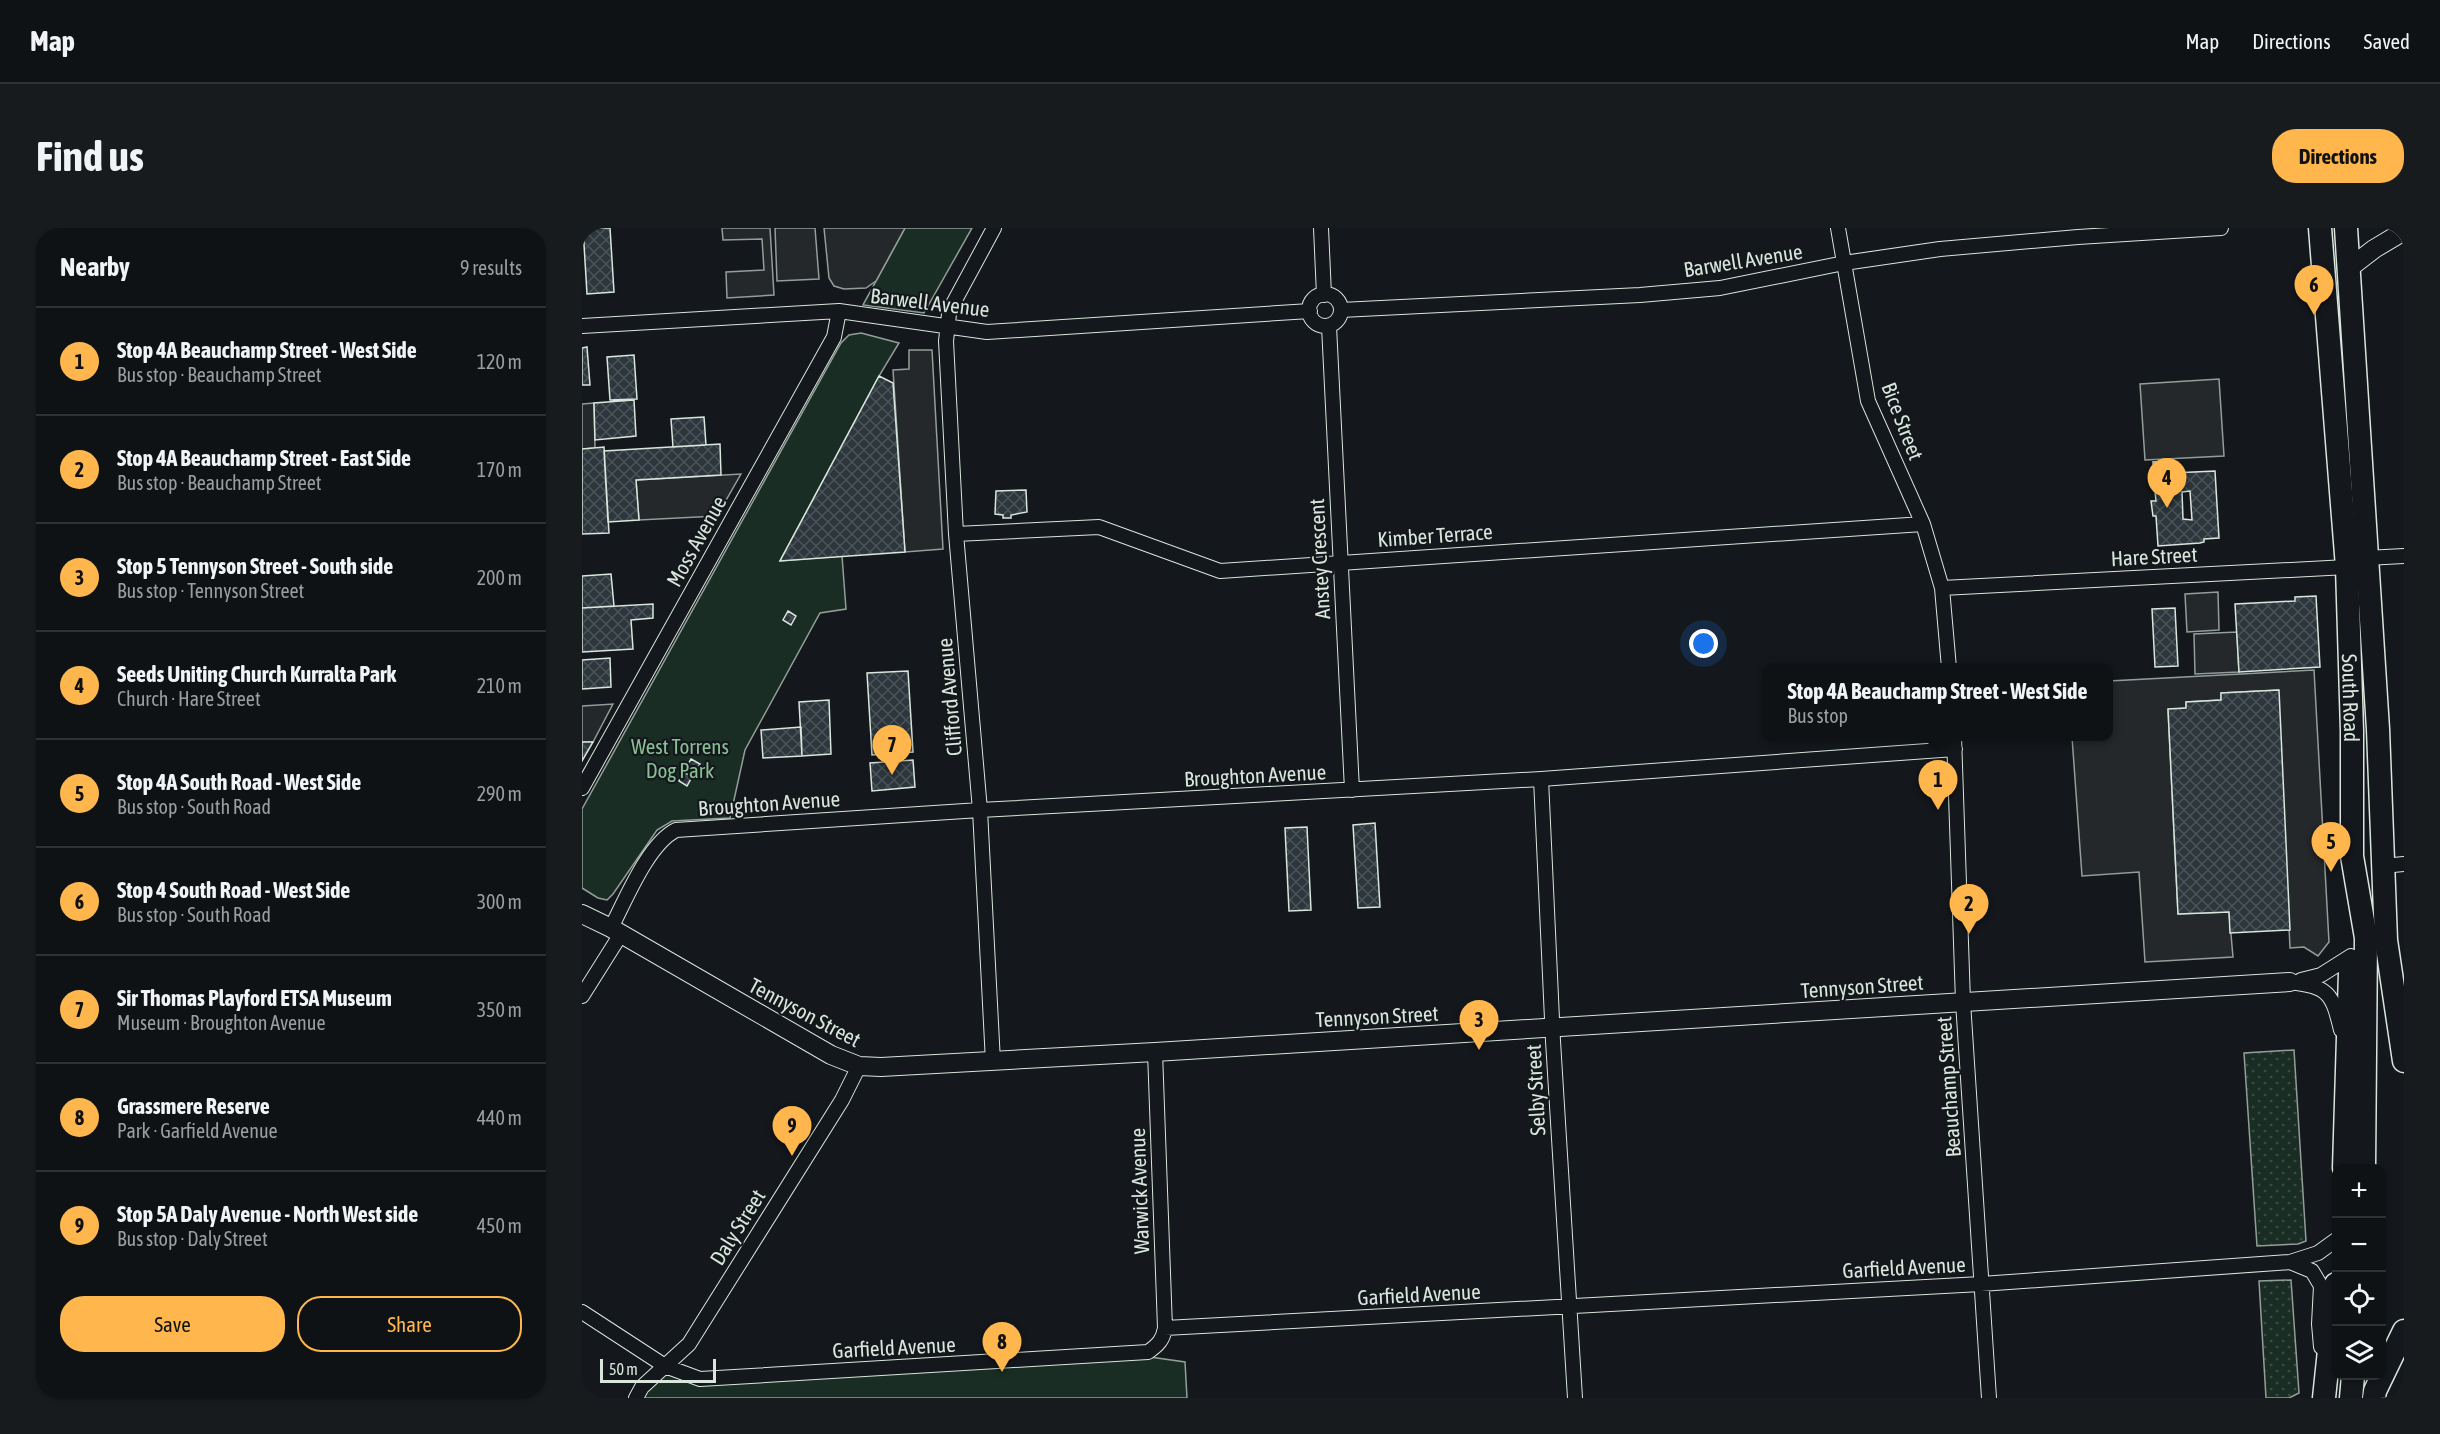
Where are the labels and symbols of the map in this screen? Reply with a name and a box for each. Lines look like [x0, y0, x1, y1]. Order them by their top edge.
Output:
street label: Barwell Avenue [1682, 239, 1804, 281]
pin: 6 [2294, 266, 2334, 315]
street label: Barwell Avenue [869, 283, 991, 321]
street label: Bice Street [1877, 379, 1929, 463]
pin: 4 [2148, 458, 2186, 508]
street label: Moss Avenue [661, 492, 731, 590]
street label: Anstey Crescent [1304, 498, 1334, 620]
street label: Kimber Terrace [1377, 519, 1493, 551]
street label: Hare Street [2110, 542, 2198, 570]
your location [1689, 629, 1718, 658]
street label: Clifford Avenue [932, 637, 966, 757]
street label: South Road [2338, 653, 2364, 742]
pin: 7 [872, 726, 912, 775]
park label: West Torrens Dog Park [631, 734, 729, 782]
street label: Broughton Avenue [1183, 759, 1327, 791]
pin: 1 [1918, 760, 1958, 810]
street label: Broughton Avenue [697, 786, 841, 820]
pin: 5 [2312, 822, 2350, 872]
pin: 2 [1950, 884, 1988, 934]
street label: Tennyson Street [1800, 970, 1924, 1002]
street label: Tennyson Street [745, 973, 865, 1051]
pin: 3 [1460, 1000, 1498, 1050]
street label: Tennyson Street [1315, 1001, 1439, 1031]
street label: Beauchamp Street [1931, 1016, 1965, 1158]
street label: Selby Street [1521, 1044, 1549, 1136]
pin: 9 [772, 1106, 812, 1156]
street label: Warwick Avenue [1125, 1128, 1153, 1254]
street label: Daly Street [704, 1185, 770, 1269]
street label: Garfield Avenue [1842, 1252, 1966, 1282]
street label: Garfield Avenue [1357, 1279, 1481, 1309]
pin: 8 [982, 1322, 1022, 1372]
street label: Garfield Avenue [832, 1332, 956, 1362]
scale bar [600, 1356, 716, 1384]

